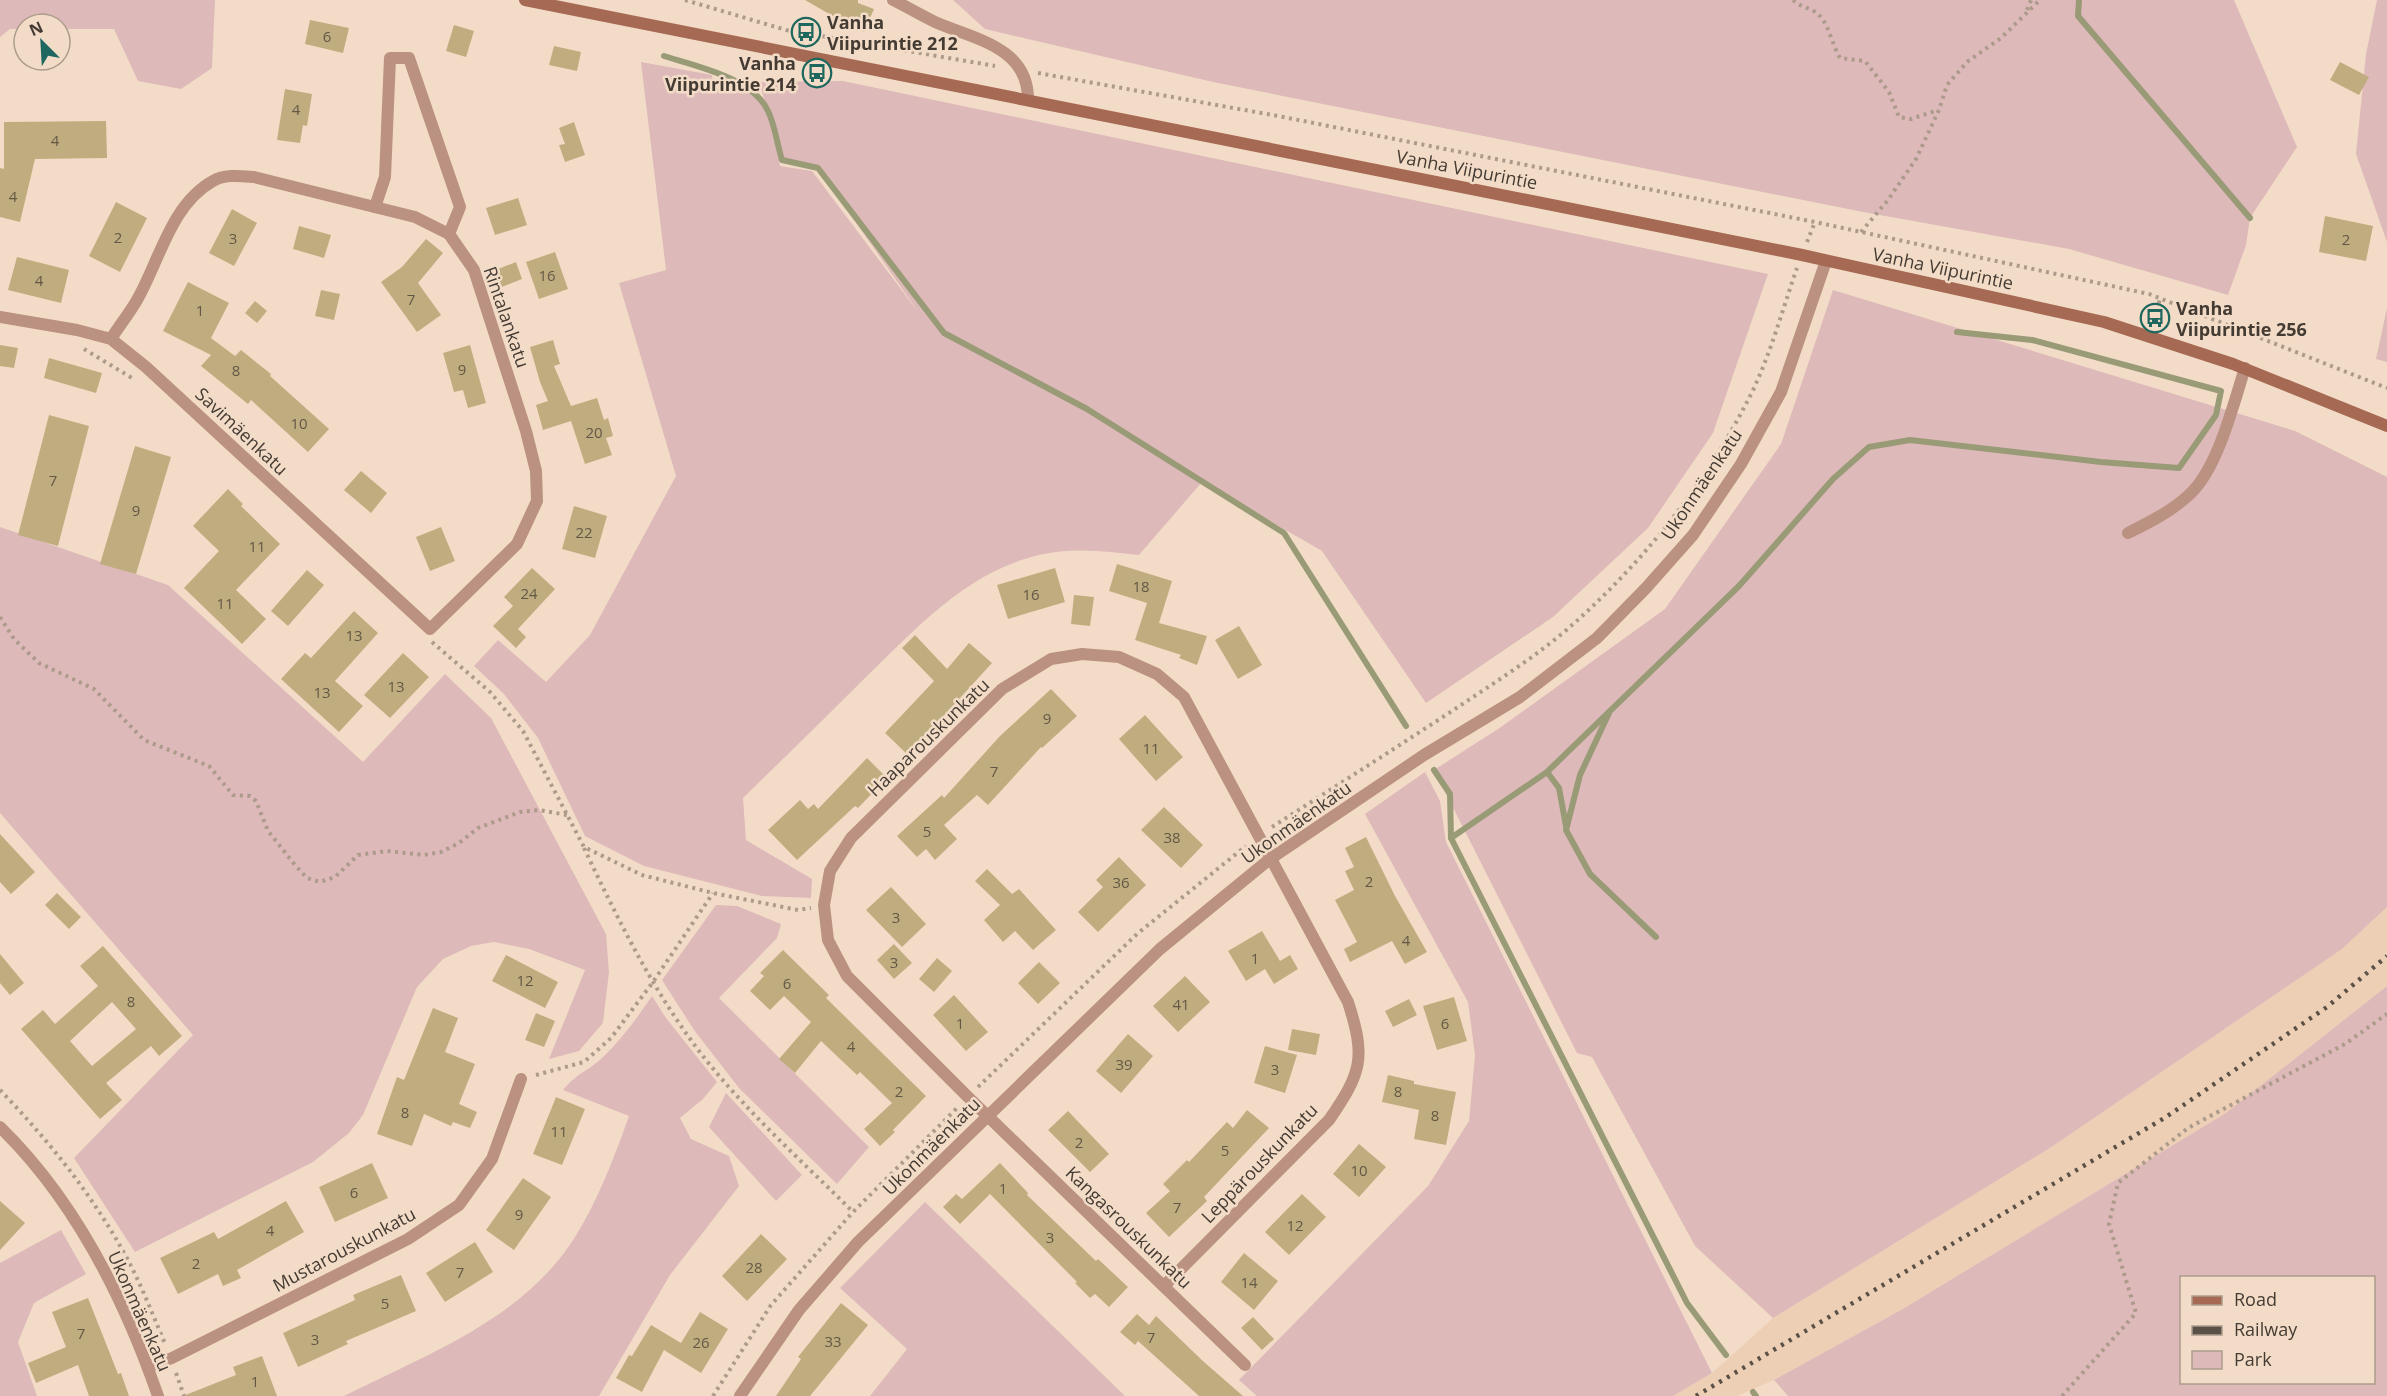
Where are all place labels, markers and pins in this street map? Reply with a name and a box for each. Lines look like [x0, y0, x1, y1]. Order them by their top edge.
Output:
place label: Vanha Viipurintie 212 [827, 10, 958, 55]
bus stop icon: Vanha Viipurintie 212 [790, 16, 822, 48]
place label: Vanha Viipurintie 214 [665, 51, 796, 96]
bus stop icon: Vanha Viipurintie 214 [801, 57, 833, 89]
place label: Vanha Viipurintie 256 [2176, 296, 2307, 341]
bus stop icon: Vanha Viipurintie 256 [2139, 302, 2171, 334]

